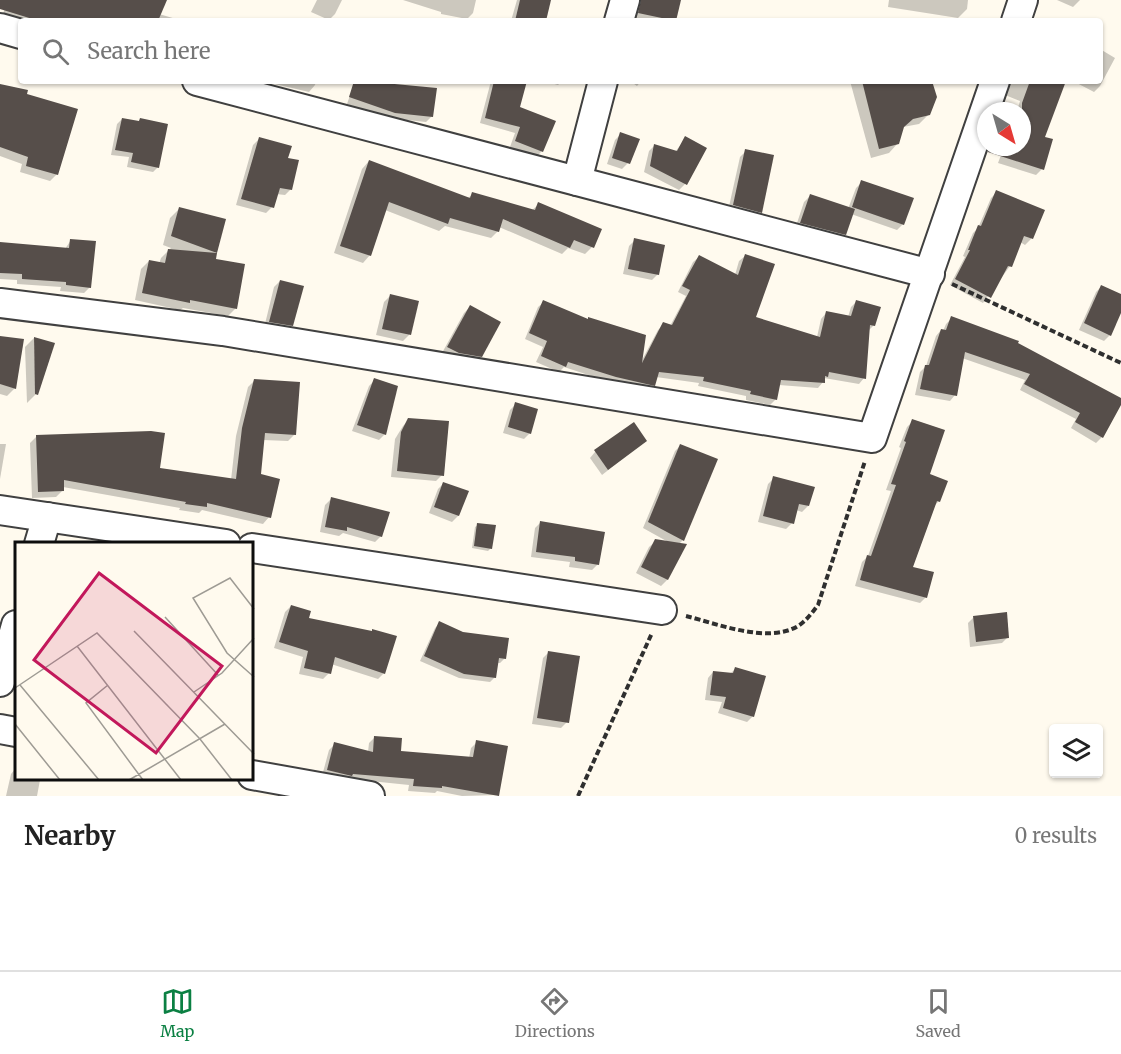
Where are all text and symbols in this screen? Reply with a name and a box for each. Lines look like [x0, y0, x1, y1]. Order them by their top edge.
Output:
search box [18, 18, 1103, 84]
icon: search [39, 35, 72, 68]
text: Search here [87, 37, 210, 65]
north arrow [977, 102, 1031, 156]
inset map [15, 542, 254, 781]
map controls [1049, 724, 1103, 778]
button: layers [1049, 724, 1103, 778]
text: Nearby [24, 819, 116, 852]
text: 0 results [1014, 823, 1097, 848]
tab: Map [160, 985, 194, 1041]
tab: Directions [515, 985, 595, 1041]
tab: Saved [915, 985, 961, 1041]

